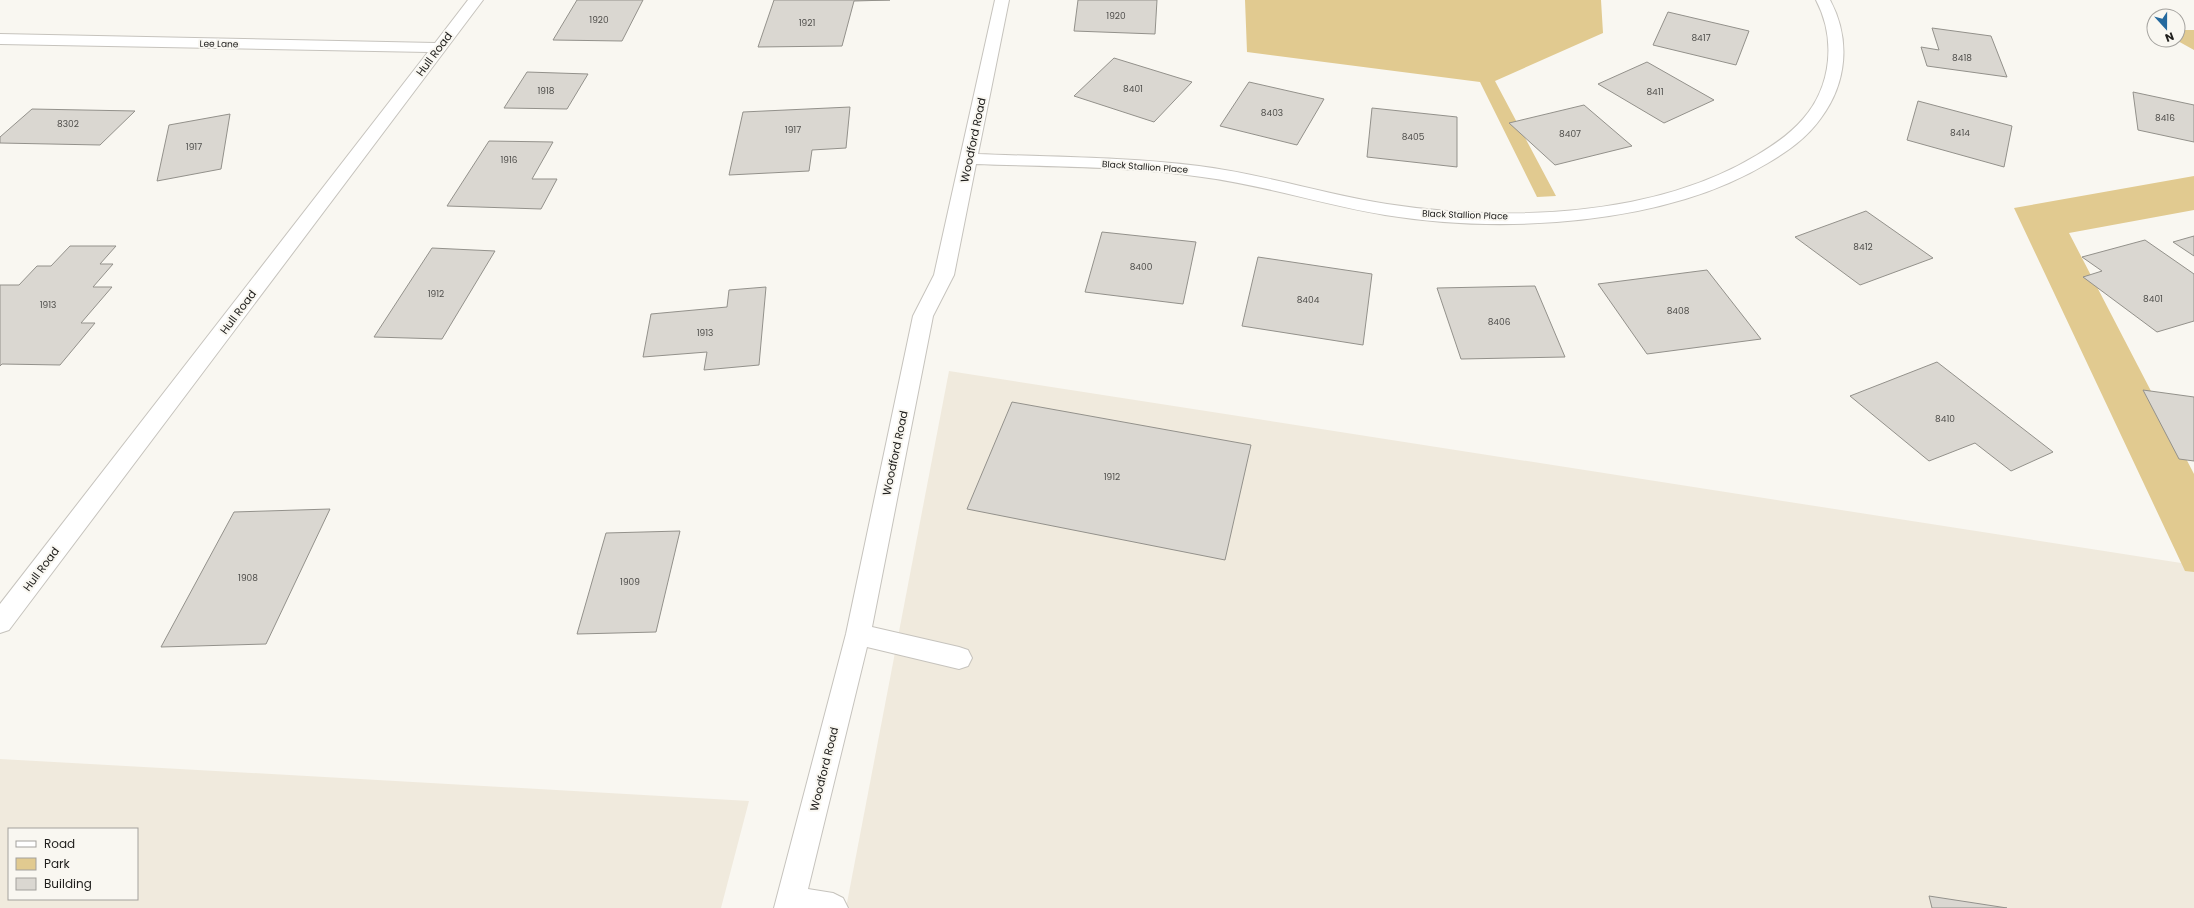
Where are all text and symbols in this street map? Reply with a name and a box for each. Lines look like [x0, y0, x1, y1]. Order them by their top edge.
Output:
north arrow [2146, 8, 2186, 48]
house number: 1920 [1106, 10, 1126, 22]
house number: 1920 [589, 14, 609, 26]
house number: 1921 [799, 17, 815, 29]
text: N [2163, 28, 2176, 46]
street label: Hull Road [412, 29, 456, 79]
house number: 8417 [1691, 32, 1711, 44]
street label: Lee Lane [200, 38, 239, 50]
house number: 8418 [1952, 52, 1972, 64]
house number: 8401 [1123, 83, 1143, 95]
house number: 1918 [537, 85, 555, 97]
house number: 8411 [1646, 86, 1664, 98]
street label: Woodford Road [956, 96, 990, 184]
house number: 8403 [1261, 107, 1283, 119]
house number: 8416 [2155, 112, 2175, 124]
house number: 8302 [57, 118, 79, 130]
house number: 1917 [785, 124, 801, 136]
house number: 8414 [1950, 127, 1970, 139]
house number: 8407 [1559, 128, 1581, 140]
house number: 8405 [1402, 131, 1425, 143]
house number: 1917 [186, 141, 202, 153]
house number: 1916 [500, 154, 518, 166]
street label: Black Stallion Place [1102, 158, 1189, 176]
street label: Black Stallion Place [1422, 208, 1509, 223]
house number: 8412 [1853, 241, 1873, 253]
house number: 8400 [1130, 261, 1153, 273]
street label: Hull Road [216, 287, 260, 337]
house number: 1912 [428, 288, 444, 300]
house number: 8401 [2143, 293, 2163, 305]
house number: 8404 [1297, 294, 1320, 306]
house number: 1913 [40, 299, 56, 311]
house number: 8408 [1667, 305, 1690, 317]
house number: 8406 [1488, 316, 1511, 328]
house number: 1913 [697, 327, 713, 339]
street label: Woodford Road [878, 409, 912, 497]
house number: 8410 [1935, 413, 1955, 425]
house number: 1912 [1104, 471, 1120, 483]
street label: Hull Road [19, 544, 63, 594]
house number: 1908 [238, 572, 258, 584]
house number: 1909 [620, 576, 640, 588]
street label: Woodford Road [806, 725, 842, 813]
legend [8, 828, 138, 900]
text: Road [44, 835, 75, 852]
text: Park [44, 855, 71, 872]
text: Building [44, 875, 92, 892]

